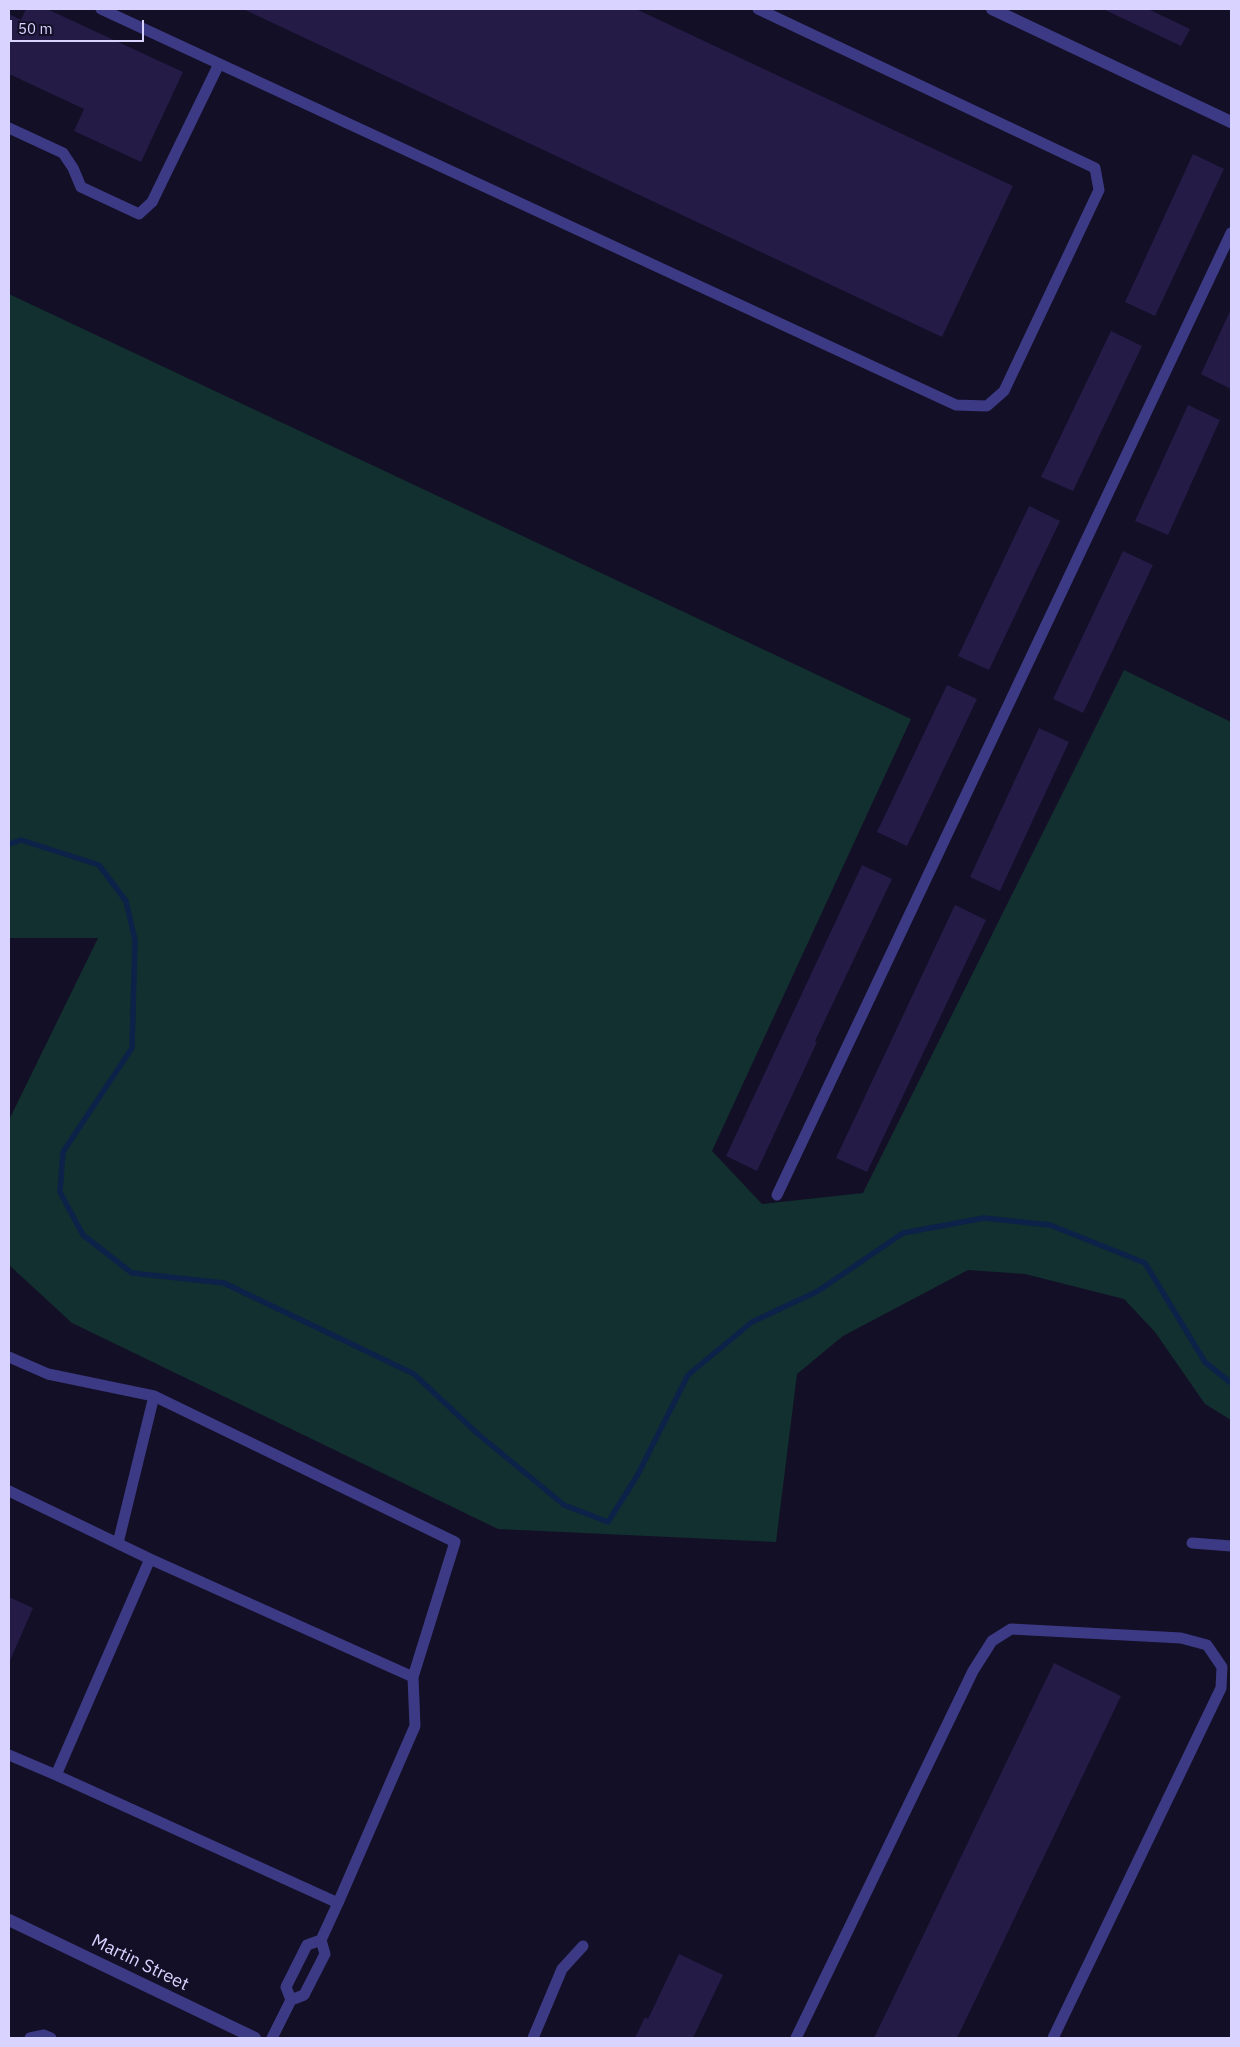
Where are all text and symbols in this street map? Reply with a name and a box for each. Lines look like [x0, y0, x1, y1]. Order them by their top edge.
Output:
scale bar [12, 10, 146, 42]
text: 50 m [18, 19, 53, 38]
street label: Martin Street [88, 1930, 192, 1996]

